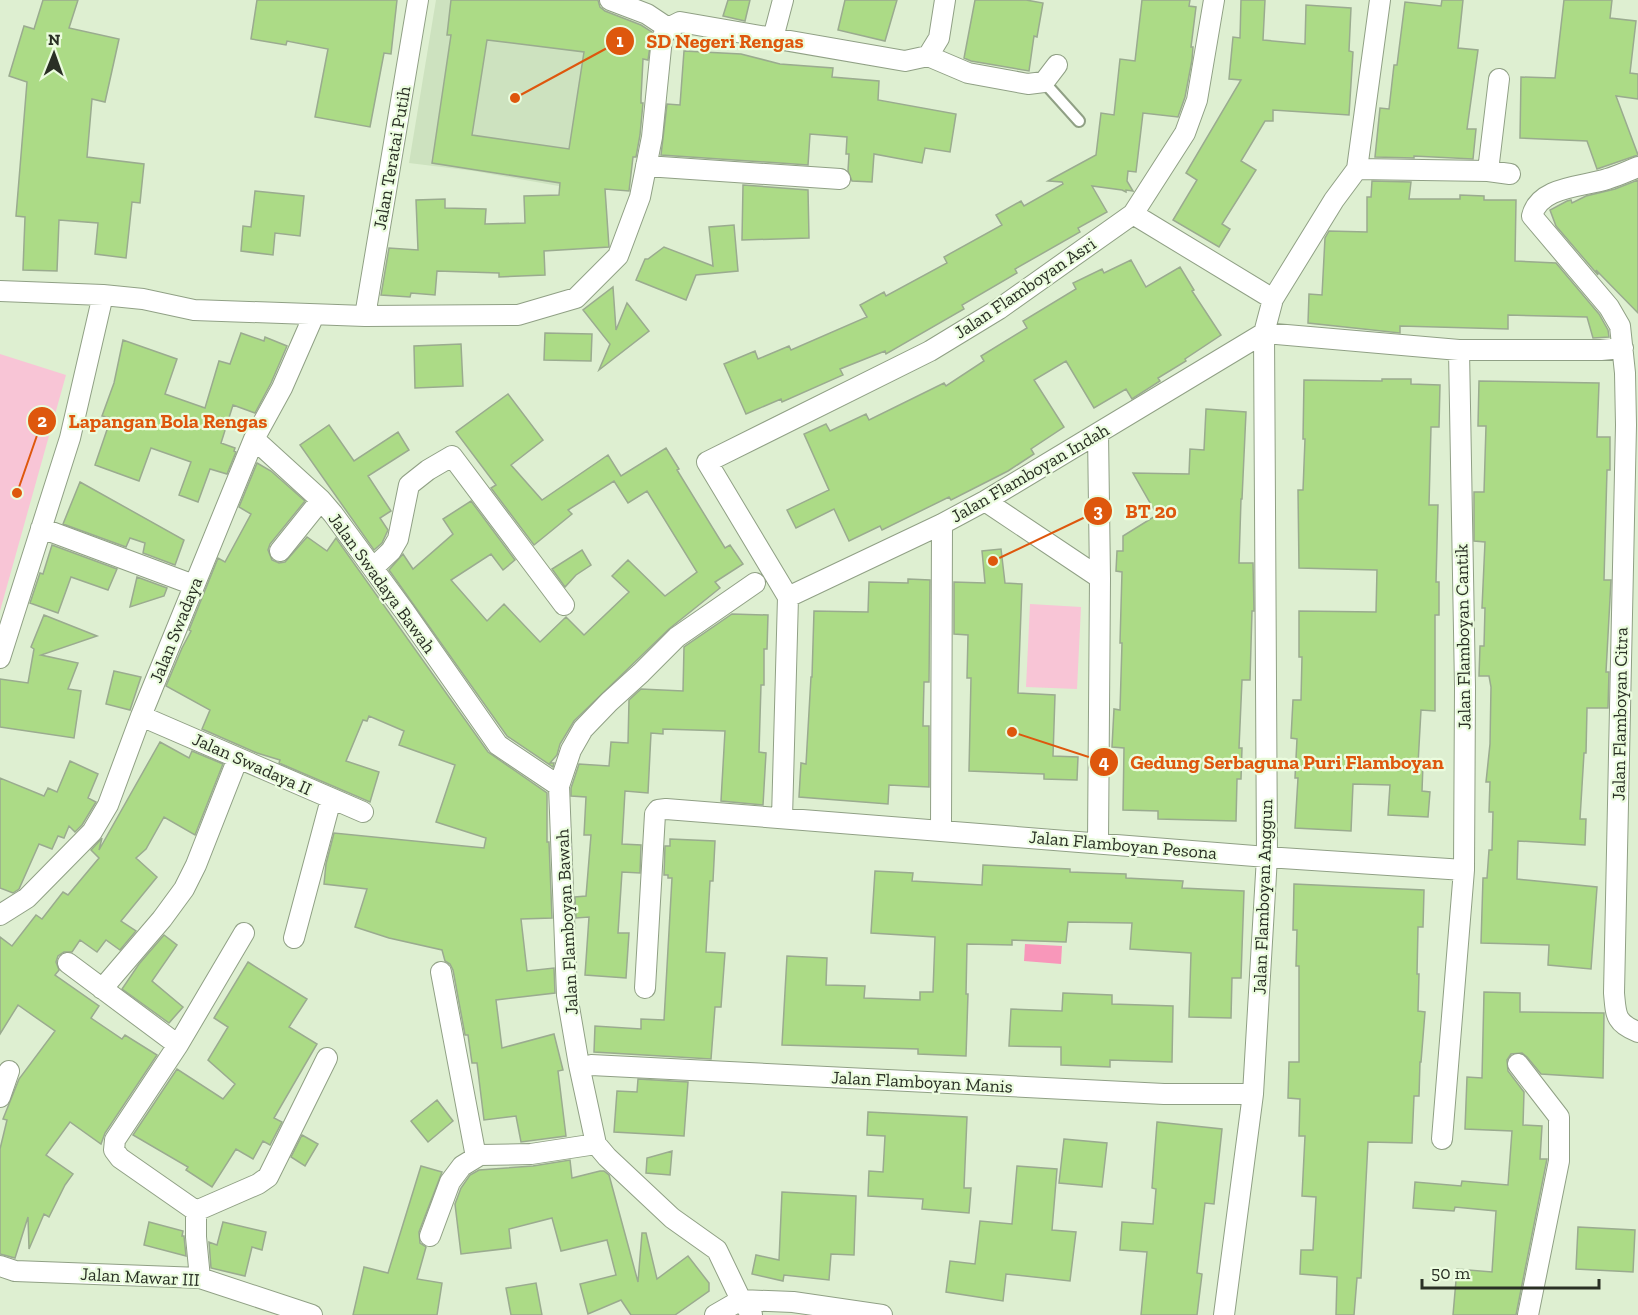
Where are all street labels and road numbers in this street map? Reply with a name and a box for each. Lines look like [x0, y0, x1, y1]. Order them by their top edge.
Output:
street label: Jalan Teratai Putih [369, 84, 415, 232]
street label: Jalan Flamboyan Asri [950, 233, 1100, 343]
street label: Jalan Flamboyan Indah [947, 419, 1113, 527]
street label: Jalan Swadaya Bawah [324, 508, 440, 658]
street label: Jalan Flamboyan Cantik [1450, 543, 1476, 730]
street label: Jalan Swadaya [145, 574, 207, 686]
street label: Jalan Flamboyan Citra [1607, 627, 1633, 801]
street label: Jalan Swadaya II [189, 728, 315, 800]
street label: Jalan Flamboyan Anggun [1249, 798, 1277, 995]
street label: Jalan Flamboyan Pesona [1028, 826, 1218, 864]
street label: Jalan Flamboyan Bawah [551, 829, 583, 1015]
street label: Jalan Flamboyan Manis [831, 1066, 1013, 1098]
street label: Jalan Mawar III [80, 1263, 200, 1291]

